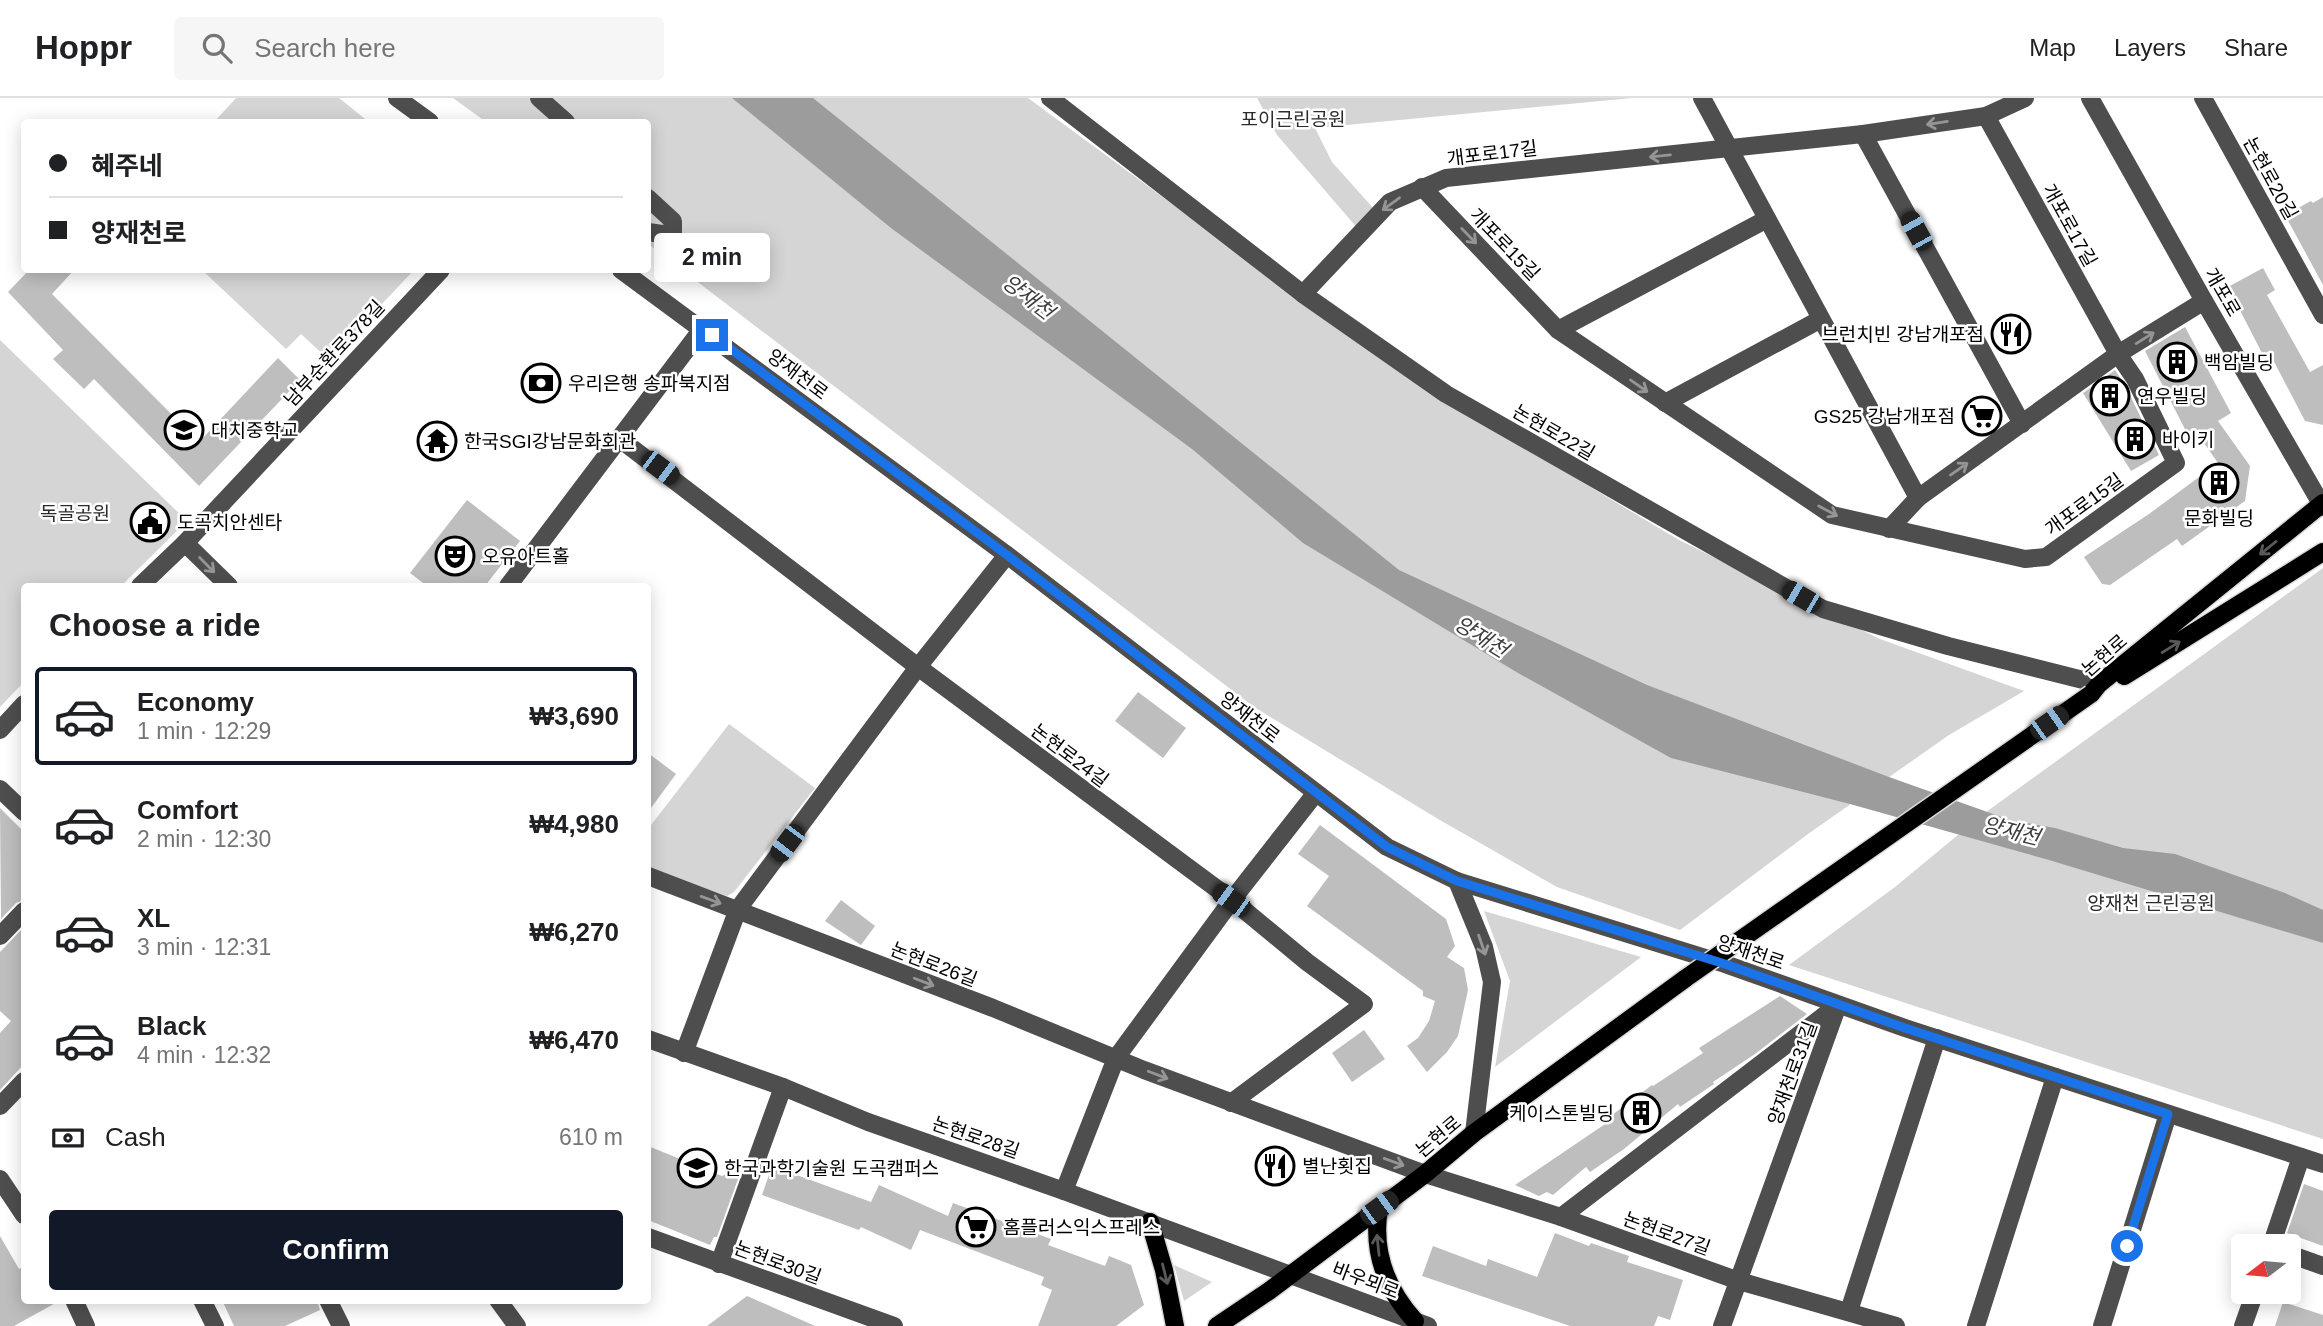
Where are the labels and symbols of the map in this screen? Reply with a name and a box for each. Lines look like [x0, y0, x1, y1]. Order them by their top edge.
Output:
park label: 포이근린공원 [1241, 109, 1345, 130]
one-way arrow [1926, 117, 1949, 130]
street label: 논현로20길 [2239, 133, 2302, 223]
street label: 개포로17길 [1446, 138, 1539, 169]
one-way arrow [1650, 149, 1672, 162]
street label: 개포로17길 [2038, 180, 2101, 270]
one-way arrow [1382, 196, 1401, 211]
street label: 개포로15길 [1465, 204, 1544, 284]
car [1897, 208, 1936, 254]
one-way arrow [1460, 227, 1477, 244]
callout: 2 min [654, 233, 770, 282]
street label: 개포로 [2200, 264, 2245, 320]
water label: 양재천 [998, 270, 1060, 325]
street label: 남부순환로378길 [280, 296, 389, 410]
restaurant icon: 브런치빈 강남개포점 [1990, 313, 2032, 355]
route end [696, 319, 728, 351]
place label: 브런치빈 강남개포점 [1821, 324, 1984, 345]
one-way arrow [2134, 330, 2154, 344]
building icon: 백암빌딩 [2156, 341, 2198, 383]
street label: 양재천로 [763, 345, 832, 404]
place label: 백암빌딩 [2204, 352, 2274, 373]
bank icon: 우리은행 송파북지점 [520, 362, 562, 404]
place label: 우리은행 송파북지점 [568, 373, 731, 394]
building icon: 연우빌딩 [2089, 375, 2131, 417]
one-way arrow [1629, 378, 1648, 393]
place label: 연우빌딩 [2137, 386, 2207, 407]
supermarket icon: GS25 강남개포점 [1961, 395, 2003, 437]
street label: 논현로22길 [1509, 401, 1598, 464]
place label: GS25 강남개포점 [1814, 406, 1955, 427]
school or university icon: 대치중학교 [163, 409, 205, 451]
building icon: 바이키 [2114, 418, 2156, 460]
place label: 대치중학교 [211, 420, 298, 441]
temple icon: 한국SGI강남문화회관 [416, 420, 458, 462]
place label: 바이키 [2162, 429, 2214, 450]
place label: 한국SGI강남문화회관 [464, 431, 637, 452]
car [637, 447, 684, 489]
one-way arrow [1949, 462, 1968, 476]
building icon: 문화빌딩 [2198, 462, 2240, 504]
street label: 개포로15길 [2041, 469, 2127, 540]
public building icon: 도곡치안센타 [129, 501, 171, 543]
park label: 독골공원 [40, 503, 110, 524]
one-way arrow [1818, 504, 1838, 518]
place label: 문화빌딩 [2184, 508, 2254, 529]
place label: 도곡치안센타 [177, 512, 282, 533]
theatre icon: 오유아트홀 [434, 535, 476, 577]
one-way arrow [2259, 540, 2277, 555]
place label: 오유아트홀 [482, 546, 569, 567]
one-way arrow [198, 556, 215, 573]
car [1778, 577, 1825, 617]
water label: 양재천 [1451, 611, 1514, 663]
street label: 논현로 [2078, 630, 2131, 681]
one-way arrow [2160, 640, 2180, 654]
street label: 양재천로 [1216, 688, 1284, 747]
car [2026, 702, 2073, 744]
street label: 논현로24길 [1027, 720, 1112, 791]
water label: 양재천 [1980, 812, 2045, 849]
car [766, 820, 809, 866]
car [1208, 879, 1255, 921]
park label: 양재천 근린공원 [2087, 893, 2215, 914]
one-way arrow [700, 895, 722, 907]
street label: 양재천로 [1714, 931, 1787, 974]
one-way arrow [1477, 933, 1489, 955]
street label: 논현로26길 [888, 938, 980, 991]
one-way arrow [912, 977, 934, 989]
street label: 양재천로31길 [1764, 1019, 1821, 1128]
one-way arrow [1146, 1070, 1168, 1082]
building icon: 케이스톤빌딩 [1620, 1092, 1662, 1134]
place label: 케이스톤빌딩 [1509, 1103, 1614, 1124]
street label: 논현로 [1411, 1111, 1465, 1161]
street label: 논현로28길 [929, 1113, 1022, 1162]
restaurant icon: 별난횟집 [1254, 1145, 1296, 1187]
school or university icon: 한국과학기술원 도곡캠퍼스 [676, 1147, 718, 1189]
place label: 별난횟집 [1302, 1156, 1372, 1177]
one-way arrow [1383, 1157, 1405, 1169]
place label: 한국과학기술원 도곡캠퍼스 [724, 1158, 939, 1179]
car [1356, 1187, 1403, 1229]
supermarket icon: 홈플러스익스프레스 [955, 1206, 997, 1248]
street label: 논현로27길 [1620, 1208, 1713, 1259]
place label: 홈플러스익스프레스 [1003, 1217, 1160, 1238]
route start [2111, 1230, 2143, 1262]
one-way arrow [1372, 1234, 1385, 1257]
north arrow [2231, 1234, 2301, 1304]
street label: 논현로30길 [731, 1237, 824, 1288]
street label: 바우뫼로 [1329, 1258, 1402, 1303]
one-way arrow [1159, 1262, 1172, 1285]

